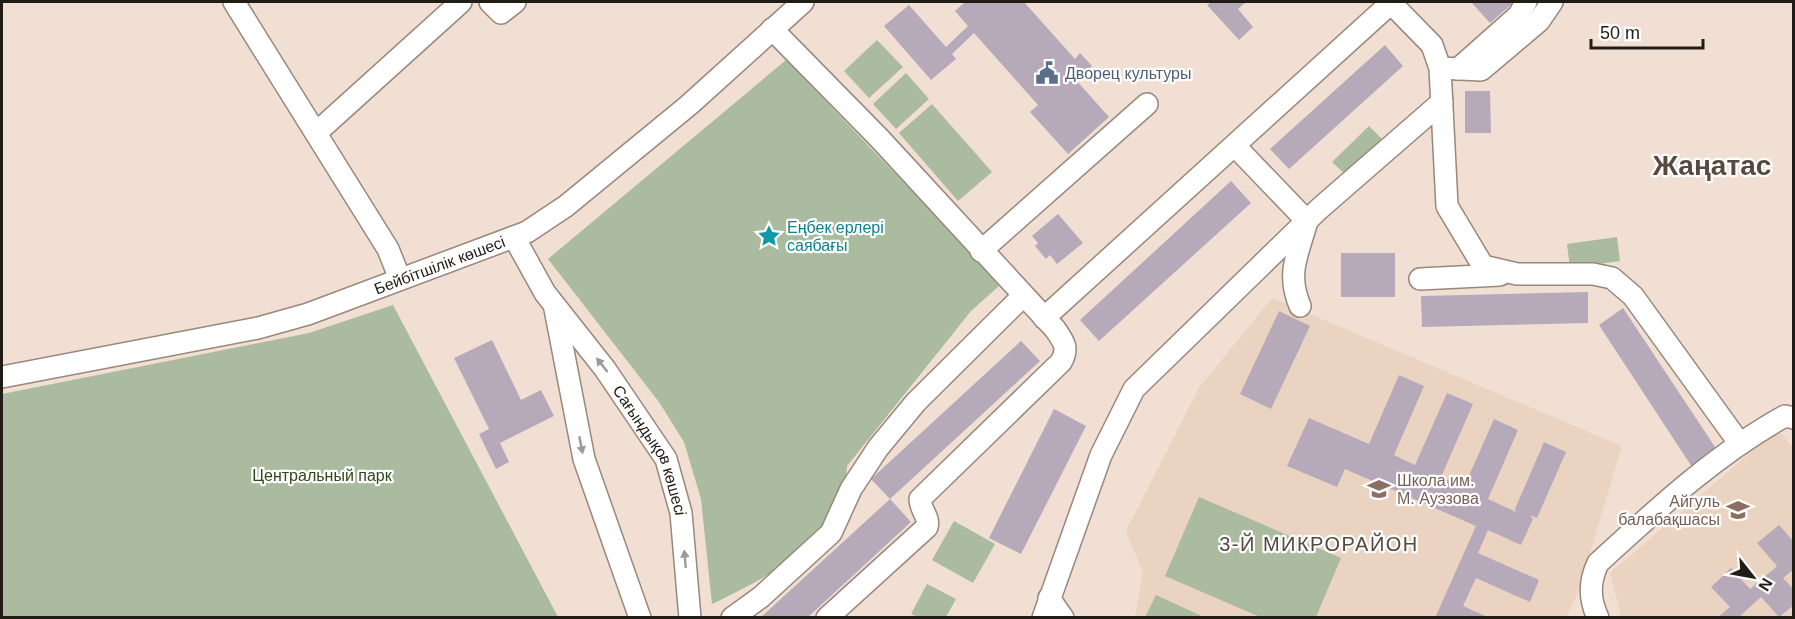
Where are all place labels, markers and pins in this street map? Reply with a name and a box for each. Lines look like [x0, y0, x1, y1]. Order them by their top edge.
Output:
public building icon: Дворец культуры [1034, 60, 1060, 86]
place label: Дворец культуры [1065, 65, 1191, 82]
place label: Еңбек ерлері саябағы [787, 219, 884, 254]
place icon: Еңбек ерлері саябағы [756, 223, 782, 249]
place label: Школа им. М. Ауэзова [1397, 472, 1479, 507]
school or university icon: Школа им. М. Ауэзова [1366, 476, 1392, 502]
place label: Айгуль балабақшасы [1618, 493, 1720, 528]
school or university icon: Айгуль балабақшасы [1725, 497, 1751, 523]

